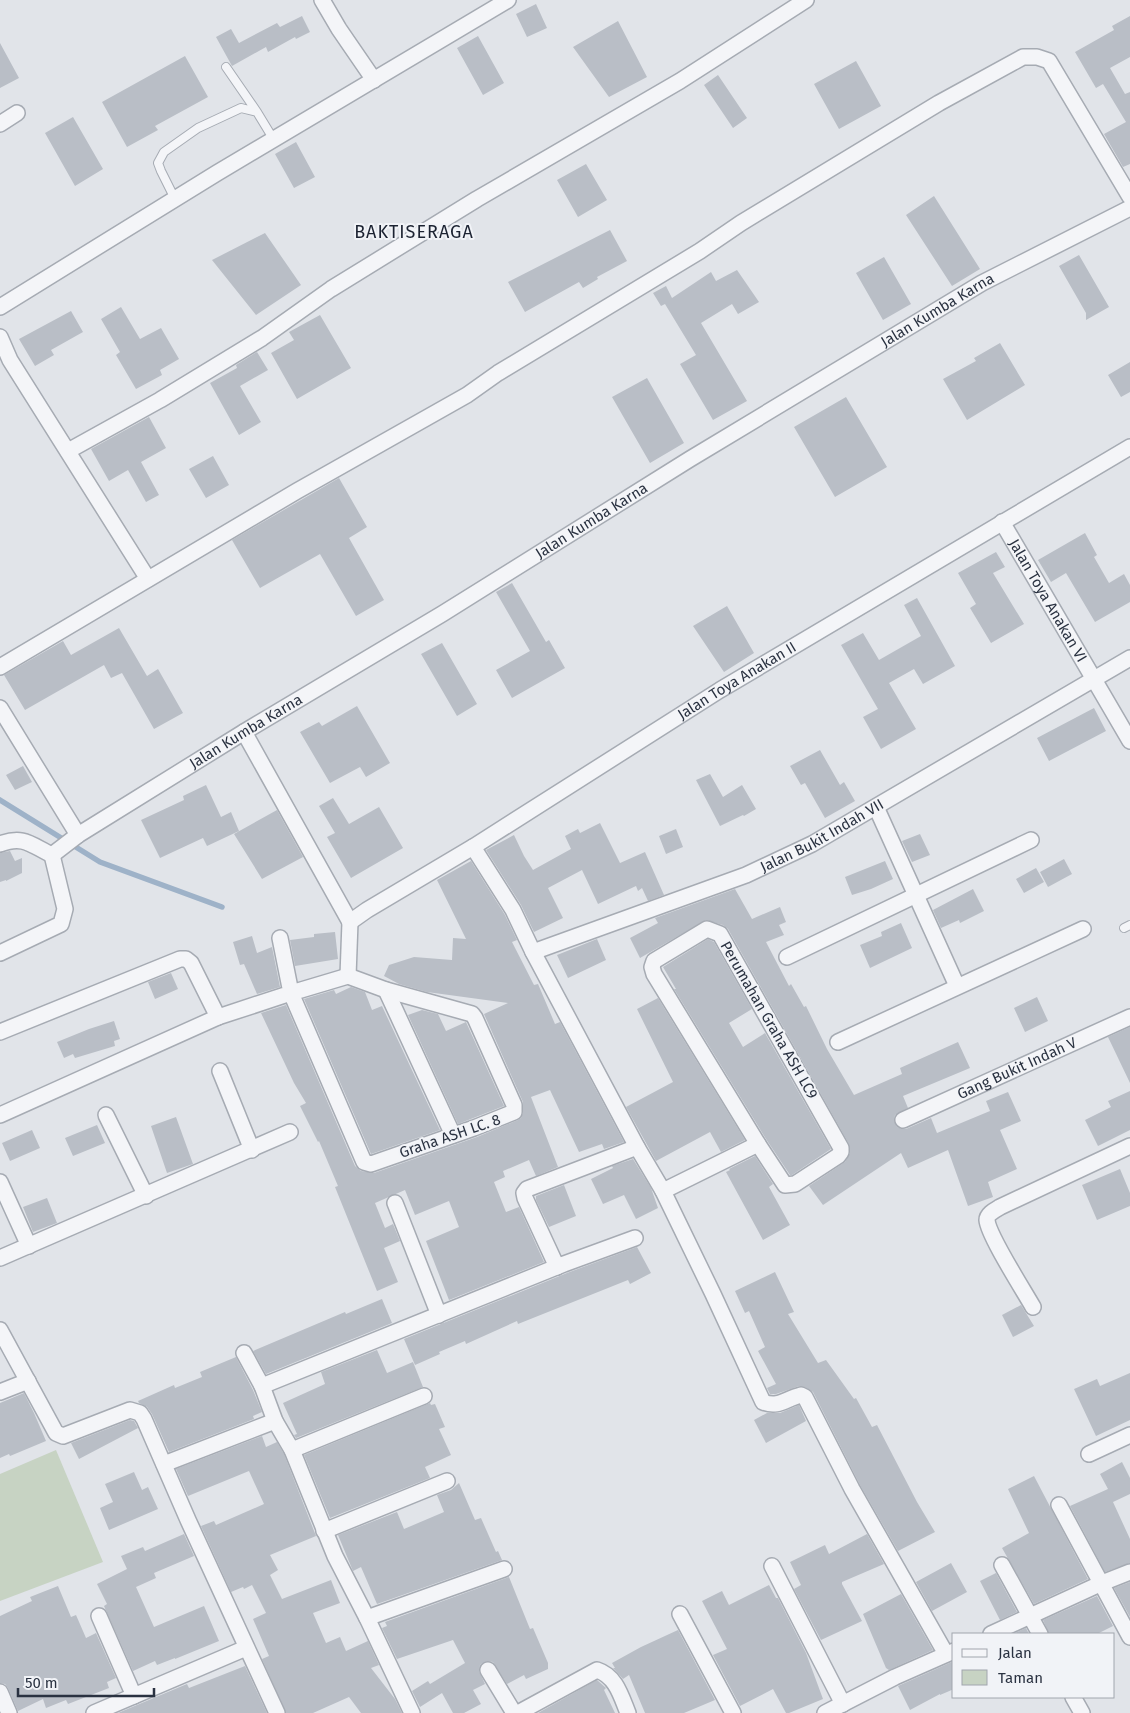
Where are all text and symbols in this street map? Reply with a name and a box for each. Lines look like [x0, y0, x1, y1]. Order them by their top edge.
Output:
district label: BAKTISERAGA [354, 221, 474, 243]
street label: Jalan Kumba Karna [878, 269, 997, 351]
street label: Jalan Kumba Karna [532, 479, 651, 562]
street label: Jalan Toya Anakan VI [1005, 536, 1091, 665]
street label: Jalan Toya Anakan II [674, 638, 799, 724]
street label: Jalan Kumba Karna [186, 690, 305, 773]
street label: Jalan Bukit Indah VII [757, 795, 887, 876]
street label: Perumahan Graha ASH LC9 [716, 938, 822, 1102]
street label: Gang Bukit Indah V [954, 1033, 1080, 1103]
street label: Graha ASH LC. 8 [397, 1110, 503, 1162]
legend [952, 1633, 1115, 1698]
text: Jalan [998, 1644, 1032, 1662]
scale bar [18, 1666, 154, 1698]
text: Taman [998, 1669, 1043, 1687]
text: 50 m [25, 1674, 58, 1692]

